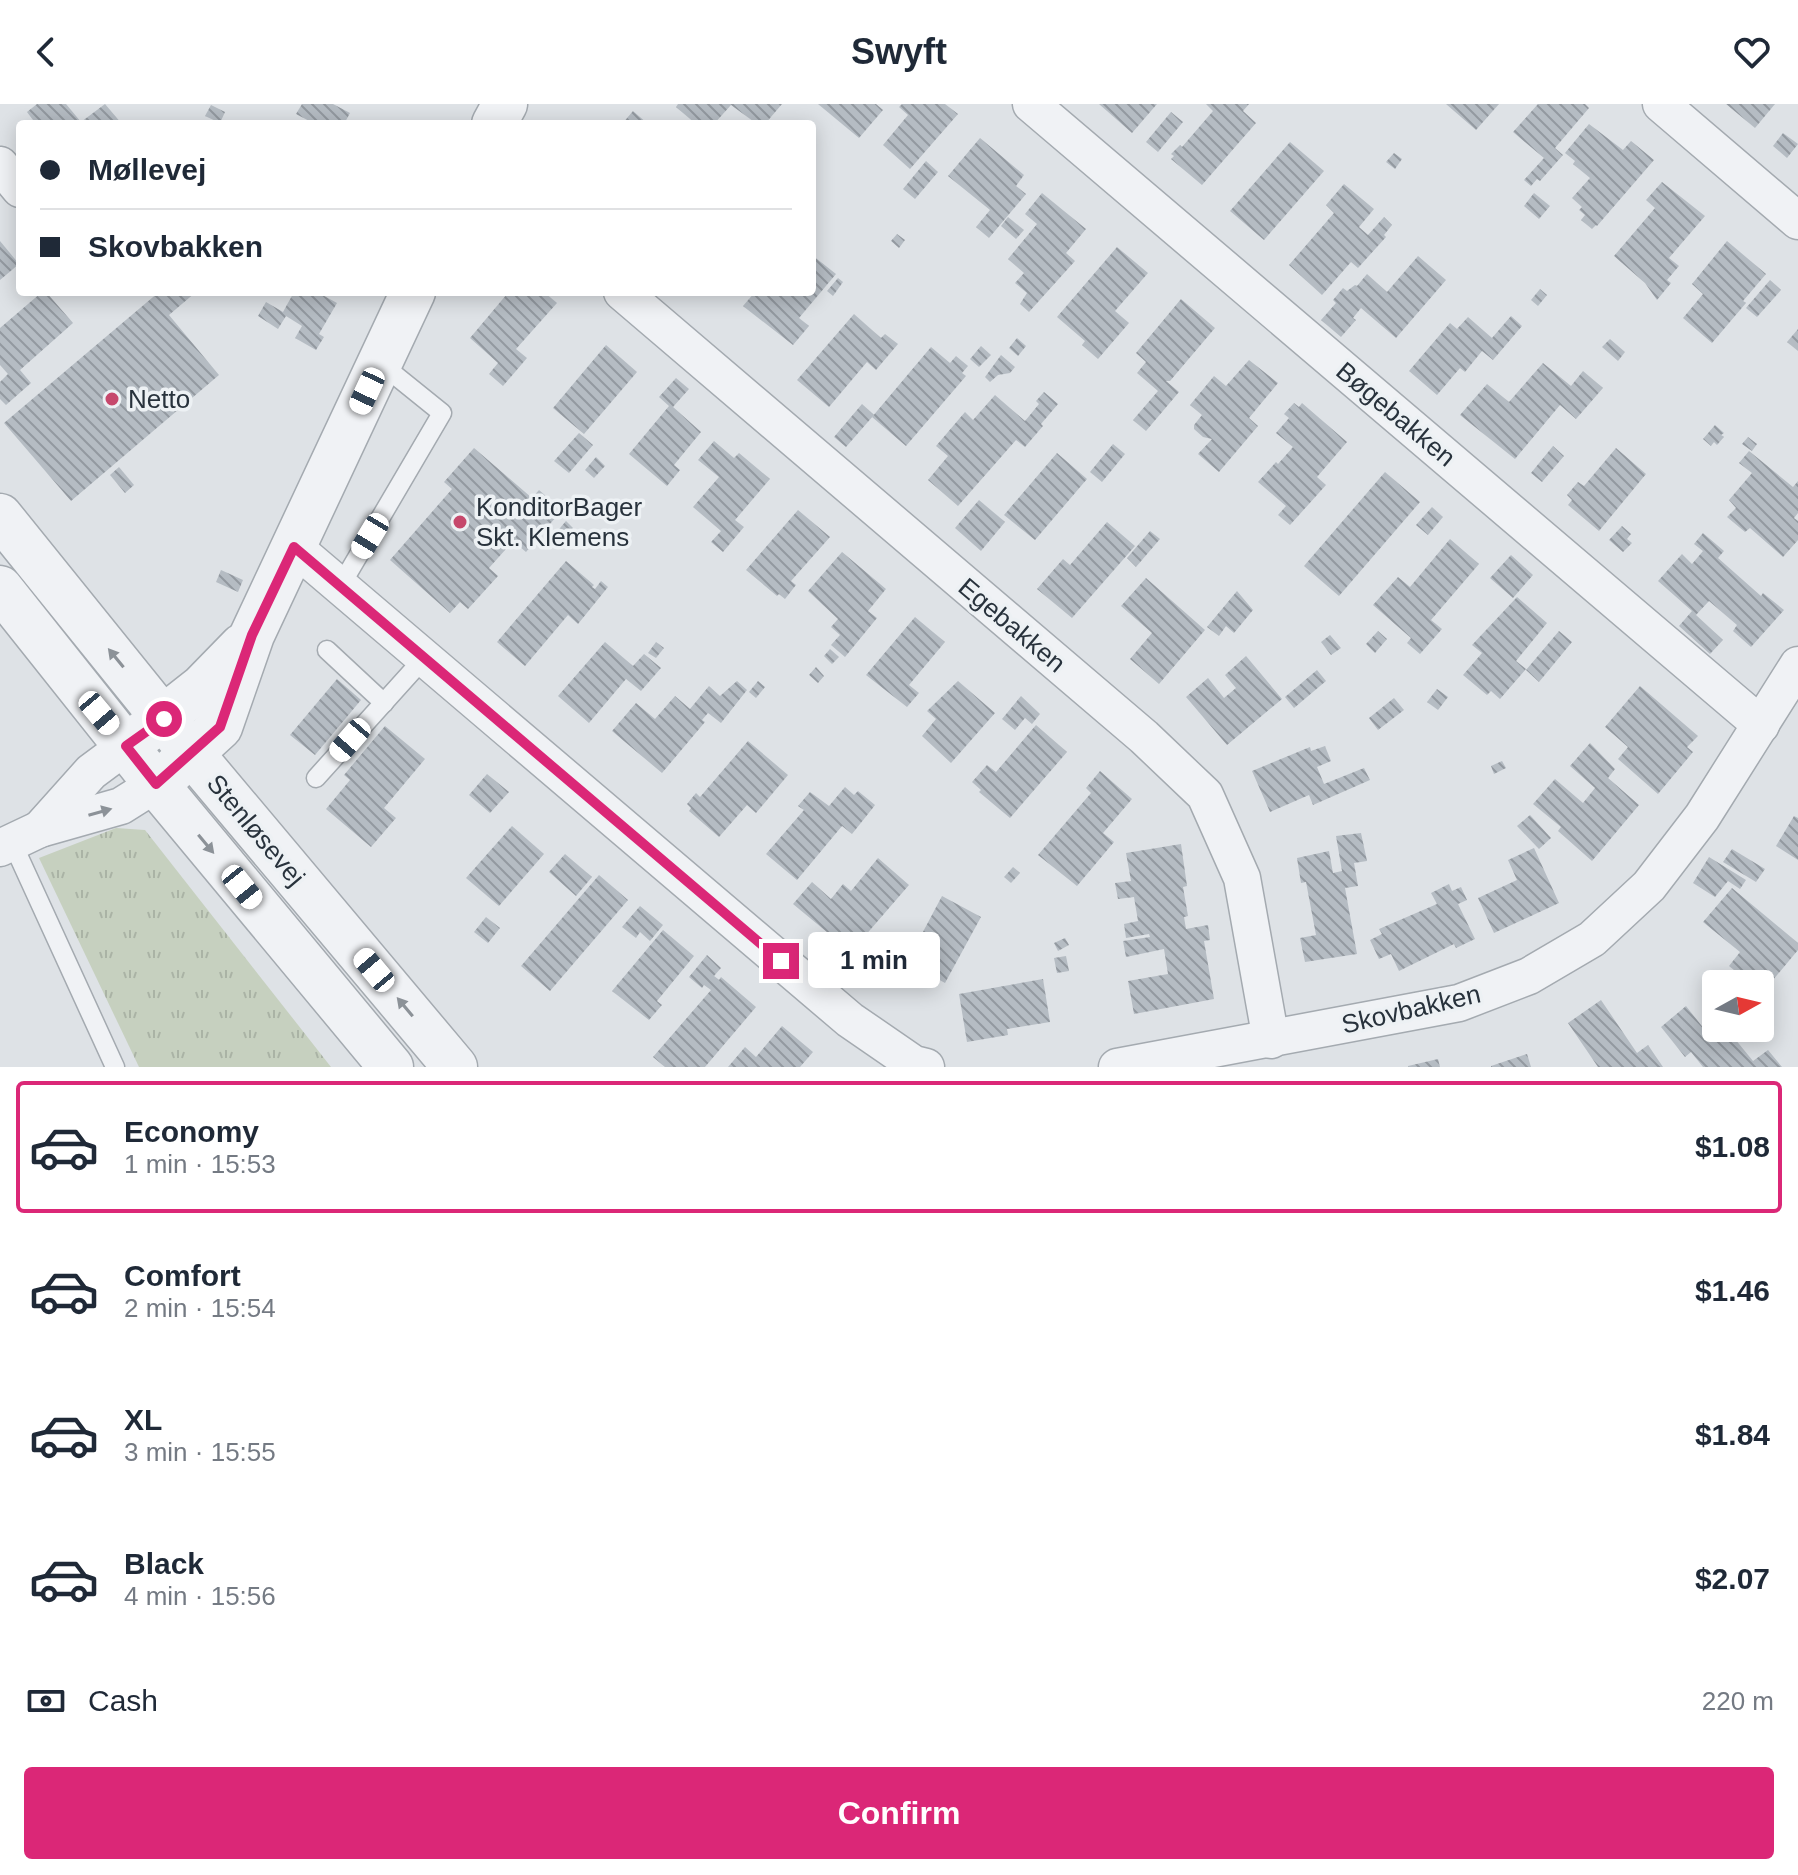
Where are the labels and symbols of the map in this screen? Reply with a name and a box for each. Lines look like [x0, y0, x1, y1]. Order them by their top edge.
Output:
street label: Bøgebakken [1330, 356, 1462, 472]
car [346, 364, 388, 418]
place label: Netto [128, 384, 190, 414]
marker: Netto [103, 390, 121, 408]
place label: KonditorBager Skt. Klemens [476, 492, 643, 552]
car [347, 509, 393, 563]
marker: KonditorBager Skt. Klemens [451, 513, 469, 531]
street label: Egebakken [953, 572, 1071, 678]
one-way arrow [108, 648, 124, 668]
car [74, 687, 124, 739]
route start [146, 701, 182, 737]
car [325, 714, 375, 766]
street label: Stenløsevej [201, 768, 311, 892]
one-way arrow [88, 805, 113, 817]
one-way arrow [197, 834, 214, 854]
car [218, 861, 266, 913]
callout: 1 min [809, 933, 941, 989]
route end [763, 943, 799, 979]
car [349, 944, 399, 996]
north arrow [1702, 970, 1774, 1042]
street label: Skovbakken [1339, 978, 1483, 1040]
one-way arrow [397, 998, 414, 1018]

